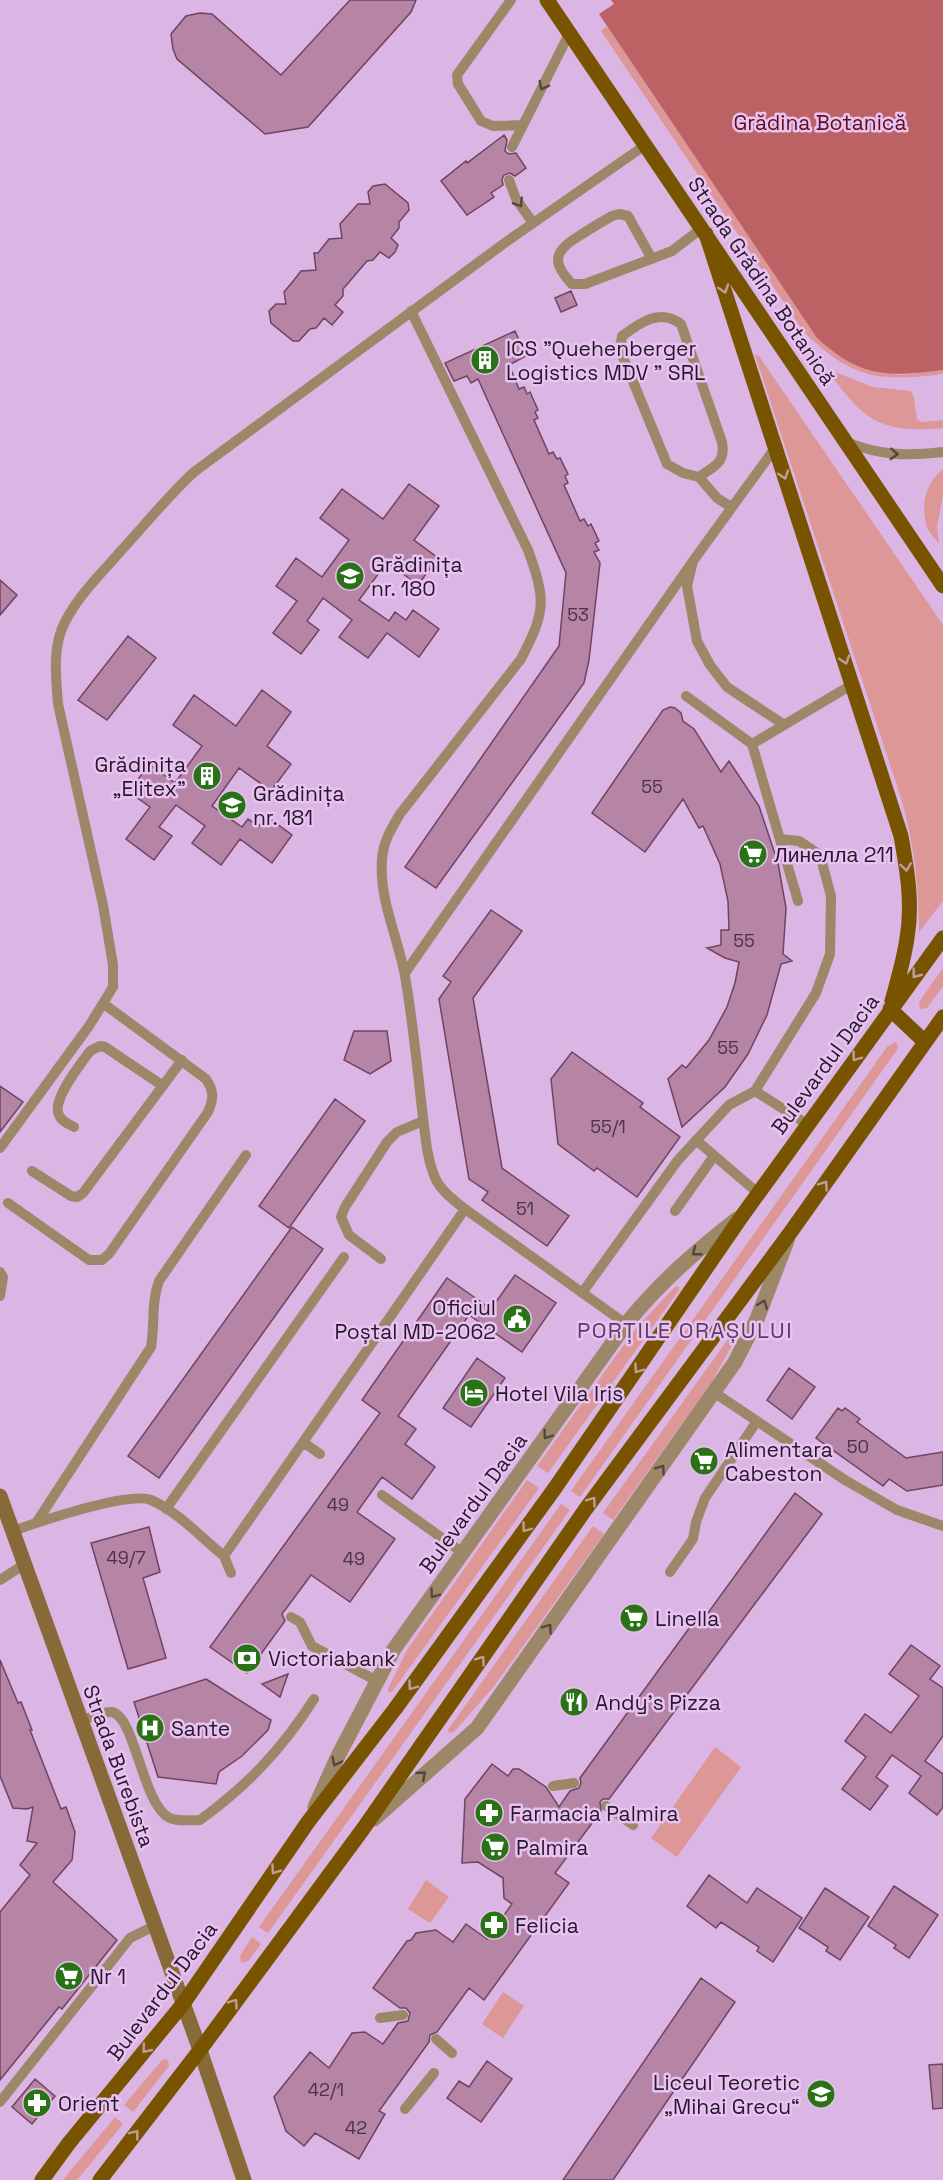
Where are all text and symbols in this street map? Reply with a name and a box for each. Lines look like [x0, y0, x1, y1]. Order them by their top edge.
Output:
one-way arrow [539, 79, 550, 90]
park label: Grădina Botanică [734, 109, 907, 136]
street label: Strada Grădina Botanică [682, 172, 842, 390]
one-way arrow [512, 196, 523, 207]
one-way arrow [717, 283, 729, 294]
place label: ICS "Quehenberger Logistics MDV " SRL [506, 335, 705, 386]
building icon: ICS "Quehenberger Logistics MDV " SRL [469, 344, 501, 376]
one-way arrow [889, 448, 898, 461]
one-way arrow [776, 469, 789, 480]
place label: Grădinița nr. 180 [371, 551, 463, 602]
school or university icon: Grădinița nr. 180 [334, 560, 366, 592]
house number: 53 [567, 603, 589, 626]
one-way arrow [838, 654, 851, 665]
place label: Grădinița „Elitex” [94, 751, 186, 802]
building icon: Grădinița „Elitex” [191, 760, 223, 792]
house number: 55 [641, 775, 663, 798]
place label: Grădinița nr. 181 [253, 780, 345, 831]
school or university icon: Grădinița nr. 181 [216, 789, 248, 821]
supermarket icon: Линелла 211 [737, 838, 769, 870]
place label: Линелла 211 [774, 841, 894, 868]
one-way arrow [900, 862, 912, 871]
house number: 55 [733, 929, 755, 952]
one-way arrow [913, 967, 924, 978]
street label: Bulevardul Dacia [765, 989, 885, 1139]
house number: 55 [717, 1036, 739, 1059]
one-way arrow [852, 1051, 863, 1062]
house number: 55/1 [590, 1115, 626, 1138]
one-way arrow [816, 1181, 827, 1192]
house number: 51 [516, 1197, 534, 1220]
one-way arrow [692, 1244, 703, 1255]
place label: Oficiul Poștal MD-2062 [335, 1294, 496, 1345]
one-way arrow [755, 1299, 768, 1310]
public building icon: Oficiul Poștal MD-2062 [501, 1303, 533, 1335]
district label: PORȚILE ORAȘULUI [577, 1316, 793, 1344]
one-way arrow [634, 1362, 645, 1373]
hotel icon: Hotel Vila Iris [458, 1377, 490, 1409]
place label: Hotel Vila Iris [495, 1380, 623, 1407]
street label: Bulevardul Dacia [413, 1428, 533, 1578]
one-way arrow [543, 1428, 554, 1439]
house number: 50 [847, 1435, 869, 1458]
place label: Alimentara Cabeston [725, 1436, 833, 1487]
supermarket icon: Alimentara Cabeston [688, 1445, 720, 1477]
one-way arrow [653, 1465, 664, 1476]
house number: 49 [327, 1493, 349, 1516]
one-way arrow [585, 1496, 596, 1507]
one-way arrow [522, 1521, 533, 1532]
house number: 49/7 [106, 1546, 146, 1569]
house number: 49 [343, 1547, 365, 1570]
one-way arrow [430, 1587, 441, 1598]
supermarket icon: Linella [618, 1602, 650, 1634]
place label: Linella [655, 1605, 719, 1632]
one-way arrow [540, 1624, 551, 1635]
bank icon: Victoriabank [231, 1642, 263, 1674]
place label: Victoriabank [268, 1645, 395, 1672]
one-way arrow [474, 1656, 485, 1667]
one-way arrow [408, 1680, 419, 1691]
street label: Strada Burebista [77, 1681, 161, 1851]
restaurant icon: Andy's Pizza [558, 1686, 590, 1718]
place label: Andy's Pizza [595, 1689, 721, 1716]
hospital icon: Sante [134, 1712, 166, 1744]
place label: Sante [171, 1715, 230, 1742]
one-way arrow [331, 1756, 343, 1767]
one-way arrow [415, 1771, 426, 1782]
pharmacy icon: Farmacia Palmira [473, 1797, 505, 1829]
place label: Farmacia Palmira [510, 1800, 679, 1827]
supermarket icon: Palmira [479, 1831, 511, 1863]
place label: Palmira [516, 1834, 588, 1861]
one-way arrow [271, 1864, 282, 1875]
pharmacy icon: Felicia [478, 1909, 510, 1941]
place label: Felicia [515, 1912, 579, 1939]
street label: Bulevardul Dacia [101, 1916, 223, 2066]
supermarket icon: Nr 1 [53, 1960, 85, 1992]
place label: Nr 1 [90, 1963, 126, 1990]
one-way arrow [227, 1999, 238, 2010]
one-way arrow [142, 2042, 153, 2053]
place label: Liceul Teoretic „Mihai Grecu“ [653, 2069, 800, 2120]
house number: 42/1 [308, 2078, 344, 2101]
school or university icon: Liceul Teoretic „Mihai Grecu“ [805, 2078, 837, 2110]
pharmacy icon: Orient [21, 2087, 53, 2119]
place label: Orient [58, 2090, 120, 2117]
house number: 42 [345, 2116, 367, 2139]
one-way arrow [128, 2129, 139, 2140]

